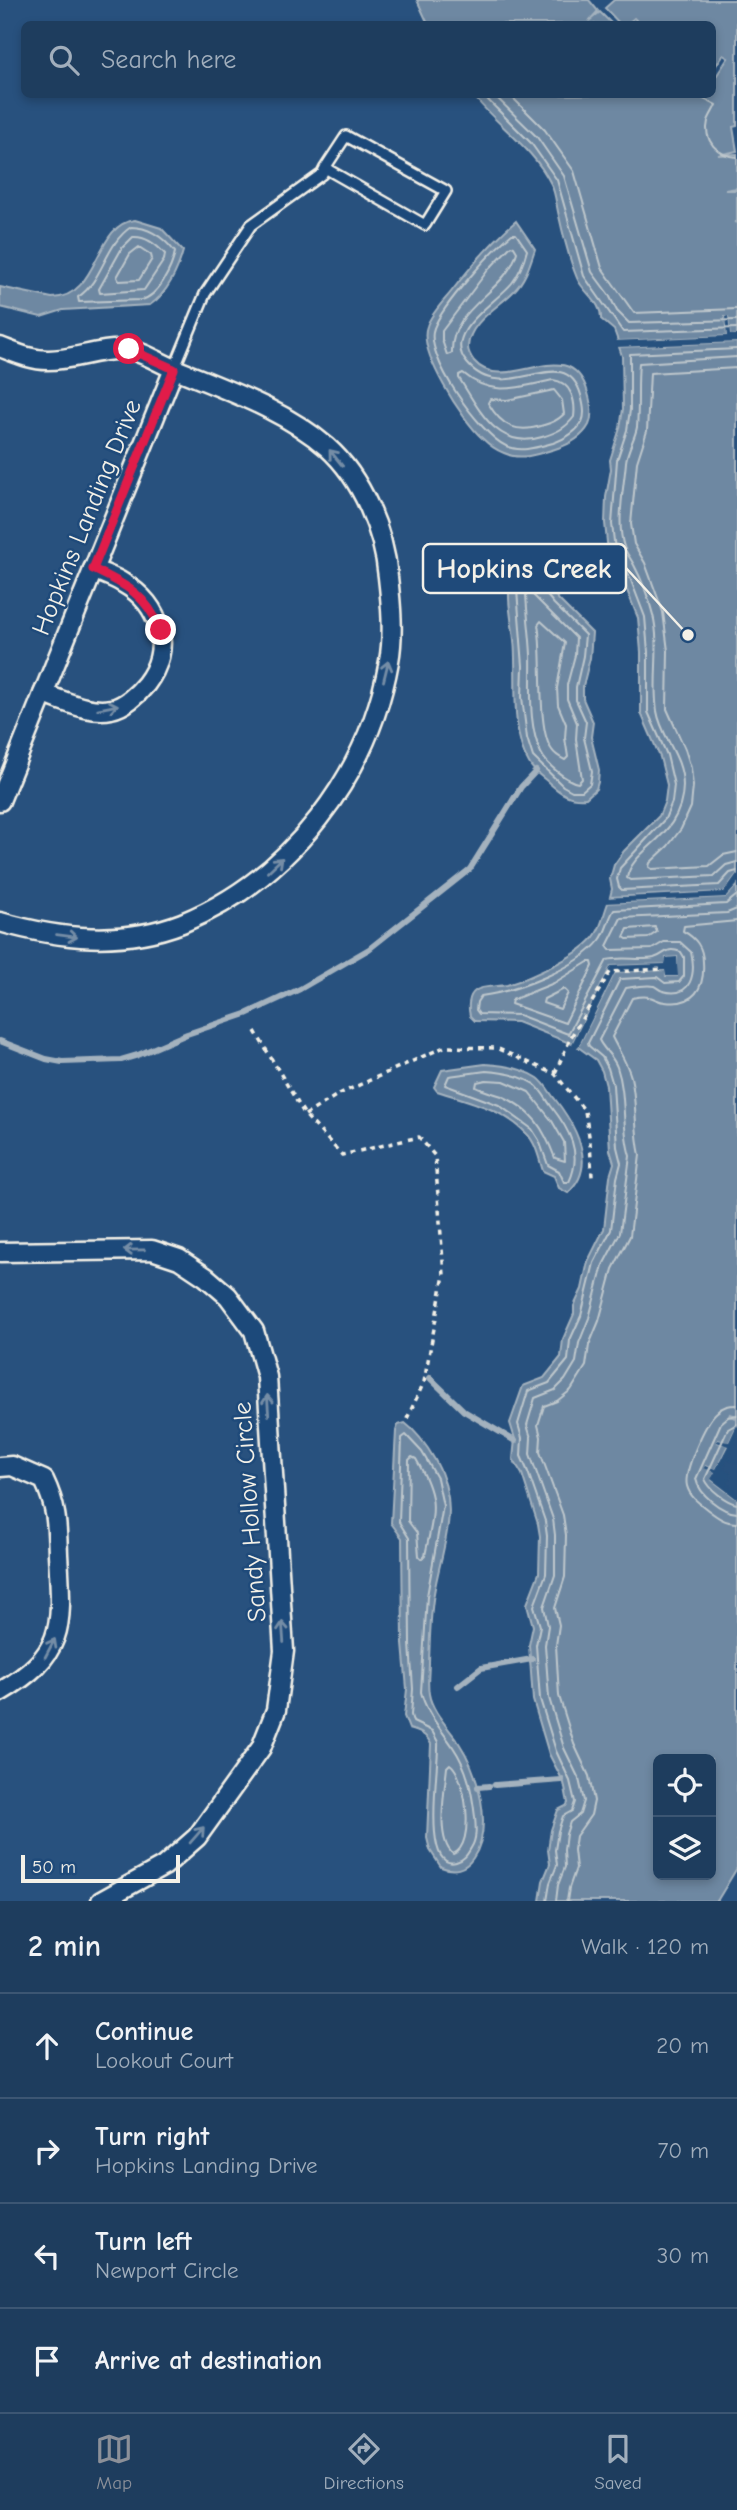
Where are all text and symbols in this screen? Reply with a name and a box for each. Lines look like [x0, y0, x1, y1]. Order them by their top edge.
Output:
search box [21, 21, 716, 98]
icon: search [45, 41, 83, 79]
text: Search here [101, 45, 236, 75]
route start [113, 333, 144, 364]
street label: Hopkins Landing Drive [26, 395, 148, 640]
one-way arrow [329, 449, 344, 467]
callout: Hopkins Creek [423, 544, 626, 593]
text: Hopkins Creek [437, 553, 612, 585]
route end [145, 614, 176, 645]
one-way arrow [381, 660, 394, 682]
one-way arrow [96, 700, 119, 713]
one-way arrow [266, 857, 283, 874]
one-way arrow [55, 930, 77, 943]
one-way arrow [123, 1243, 146, 1257]
one-way arrow [262, 1394, 275, 1417]
street label: Sandy Hollow Circle [227, 1401, 273, 1623]
one-way arrow [276, 1621, 289, 1644]
one-way arrow [43, 1638, 57, 1658]
map controls [653, 1754, 716, 1880]
button: locate [653, 1754, 716, 1817]
button: layers [653, 1817, 716, 1880]
one-way arrow [189, 1826, 205, 1844]
scale bar [21, 1852, 180, 1884]
text: 50 m [32, 1856, 76, 1878]
text: 2 min [28, 1929, 101, 1964]
text: Walk · 120 m [581, 1933, 709, 1960]
text: Continue [95, 2017, 193, 2047]
icon: ahead [28, 2027, 66, 2065]
text: 20 m [656, 2032, 709, 2059]
text: Lookout Court [95, 2047, 233, 2074]
text: Turn right [95, 2122, 209, 2152]
icon: right [28, 2132, 66, 2170]
text: 70 m [657, 2137, 709, 2164]
text: Hopkins Landing Drive [95, 2152, 318, 2179]
text: Turn left [95, 2227, 192, 2257]
icon: left [28, 2237, 66, 2275]
text: 30 m [657, 2242, 709, 2269]
text: Newport Circle [95, 2257, 239, 2284]
icon: arrive [28, 2342, 66, 2380]
text: Arrive at destination [95, 2346, 322, 2376]
tab: Map [95, 2430, 133, 2494]
tab: Directions [324, 2430, 404, 2494]
tab: Saved [594, 2430, 642, 2494]

